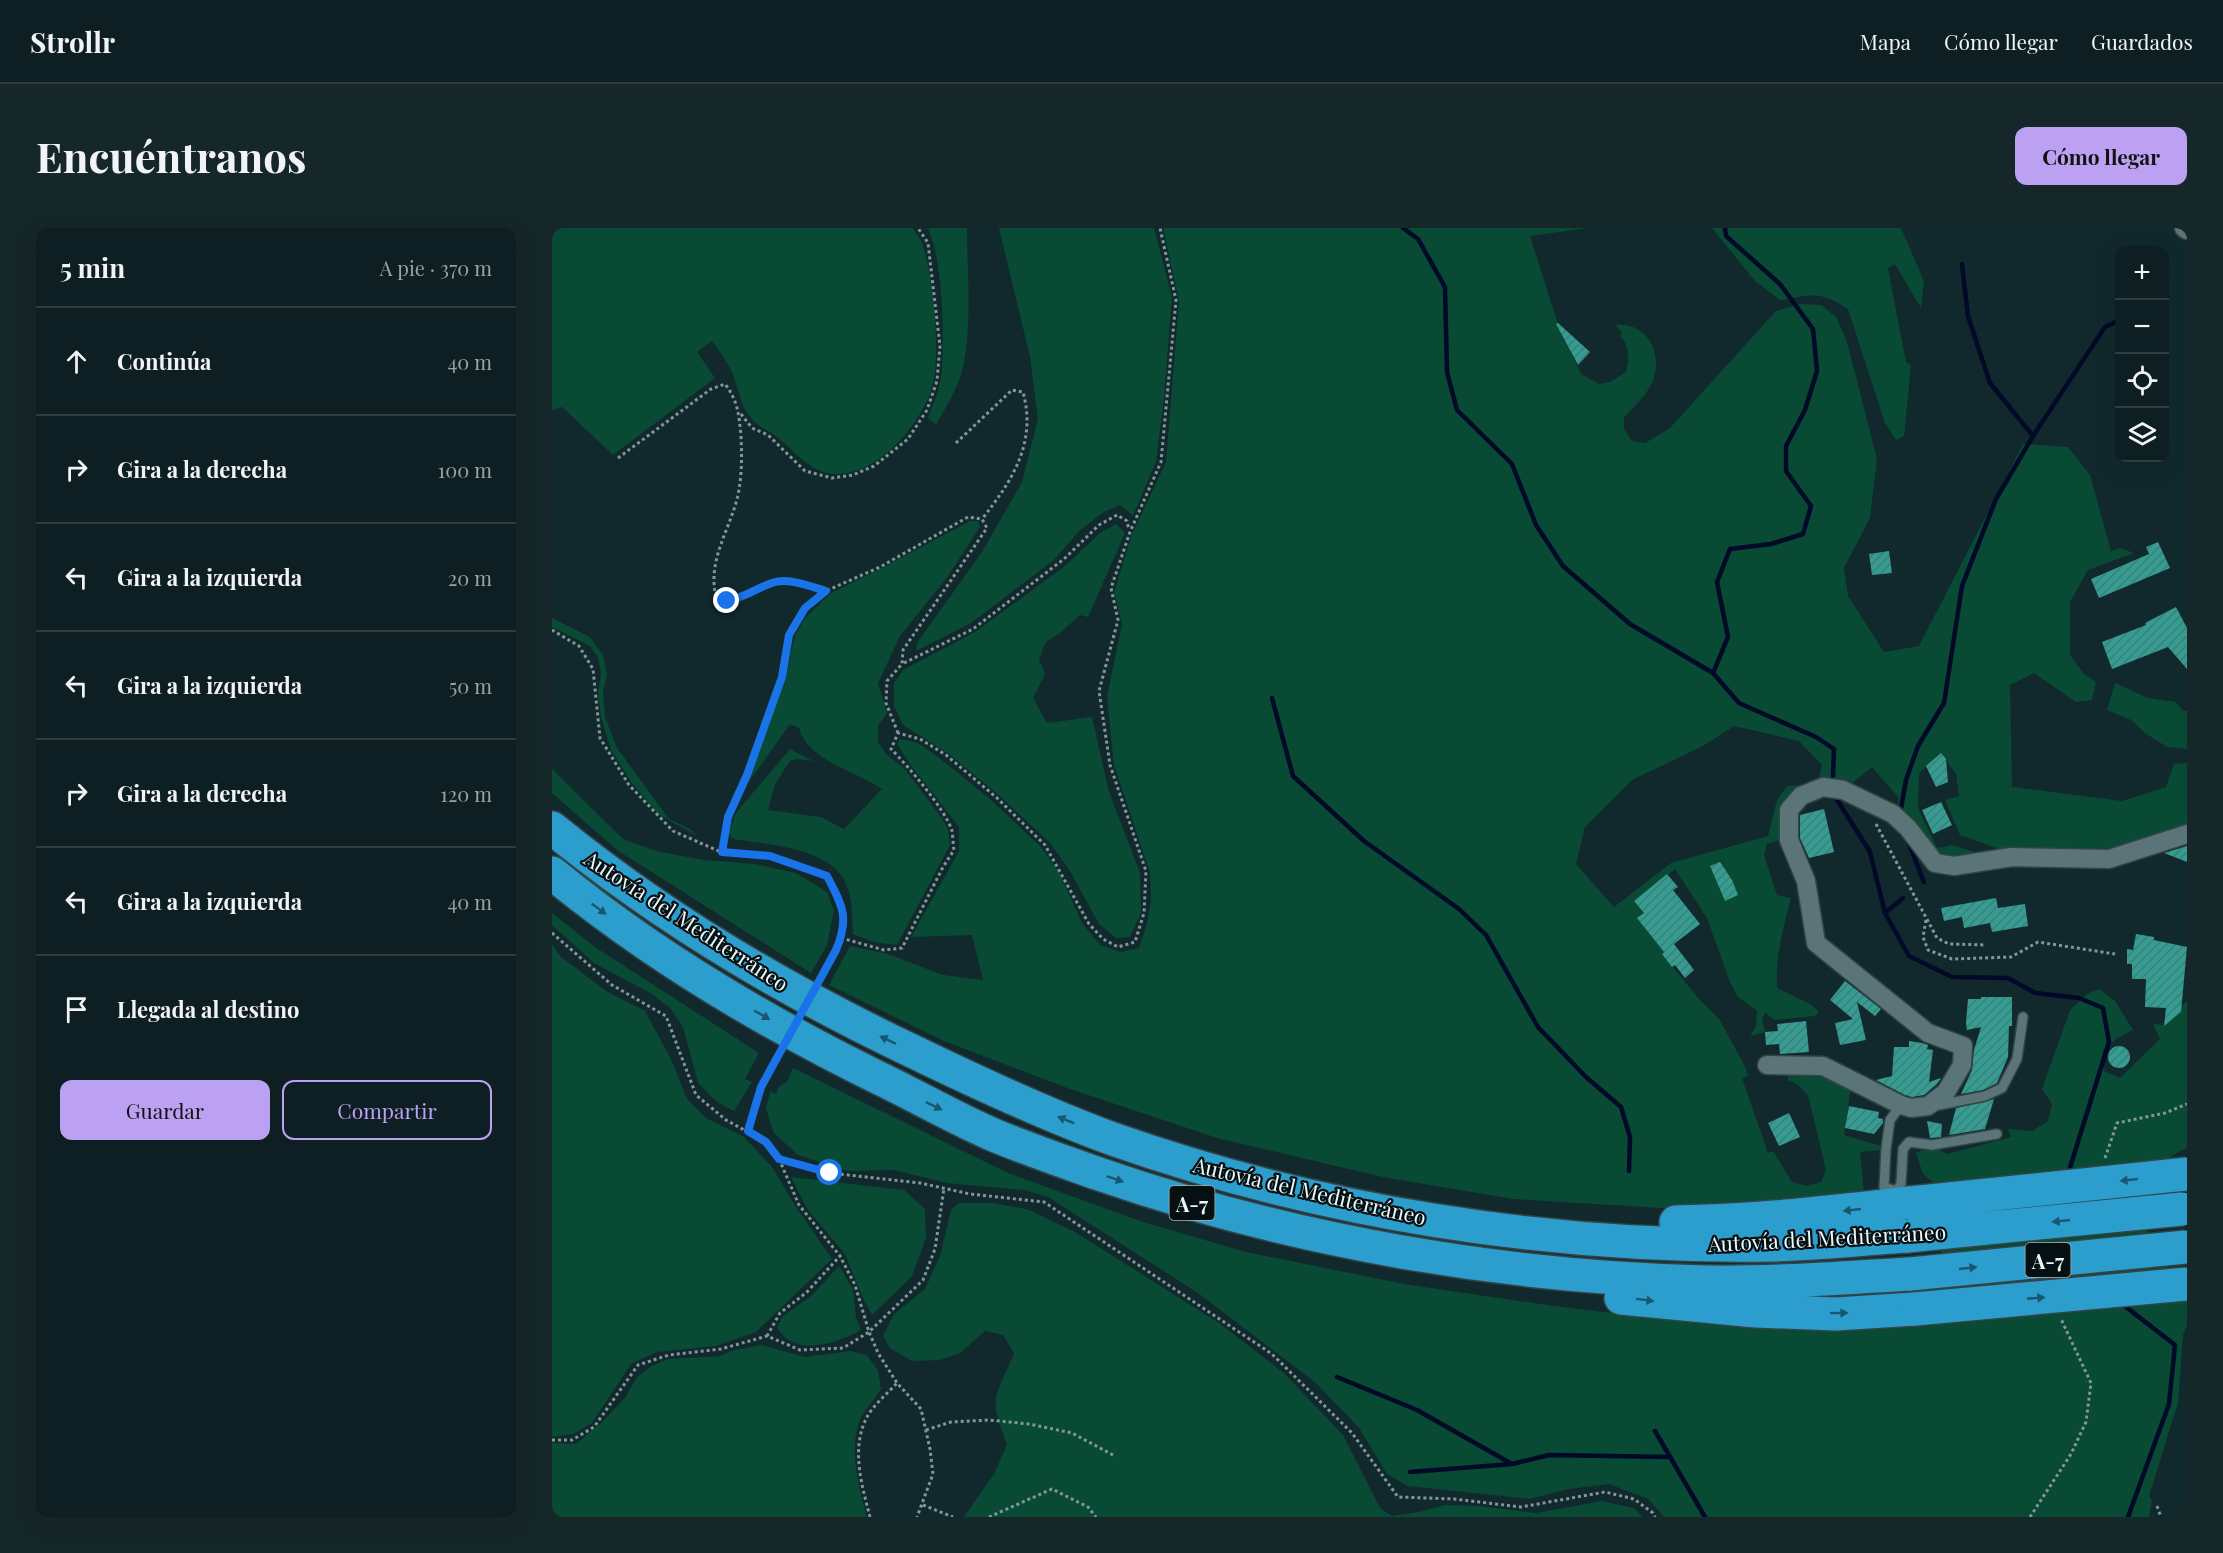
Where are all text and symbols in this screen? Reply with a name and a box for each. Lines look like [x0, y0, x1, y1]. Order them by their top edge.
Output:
text: Strollr [30, 23, 115, 60]
text: Mapa [1860, 27, 1911, 55]
text: Cómo llegar [1944, 27, 2058, 55]
text: Guardados [2091, 27, 2193, 55]
button: Cómo llegar [2015, 127, 2187, 185]
text: Encuéntranos [36, 128, 306, 184]
map controls [2115, 246, 2169, 462]
button: + [2115, 246, 2169, 300]
text: 5 min [60, 250, 125, 285]
text: A pie · 370 m [380, 254, 492, 281]
button: − [2115, 300, 2169, 354]
icon: ahead [60, 345, 93, 378]
text: Continúa [117, 346, 211, 376]
text: 40 m [447, 348, 492, 375]
button: locate [2115, 354, 2169, 408]
button: layers [2115, 408, 2169, 462]
icon: right [60, 453, 93, 486]
text: Gira a la derecha [117, 454, 287, 484]
text: 100 m [438, 456, 492, 483]
icon: left [60, 561, 93, 594]
text: Gira a la izquierda [117, 562, 302, 592]
text: 20 m [448, 564, 492, 591]
route end [713, 587, 739, 613]
icon: left [60, 669, 93, 702]
text: Gira a la izquierda [117, 670, 302, 700]
text: 50 m [449, 672, 492, 699]
icon: right [60, 777, 93, 810]
text: Gira a la derecha [117, 778, 287, 808]
text: 120 m [440, 780, 492, 807]
street label: Autovía del Mediterráneo [579, 843, 795, 997]
icon: left [60, 885, 93, 918]
text: Gira a la izquierda [117, 886, 302, 916]
text: 40 m [447, 888, 492, 915]
one-way arrow [591, 902, 606, 914]
icon: arrive [60, 993, 93, 1026]
text: Llegada al destino [117, 994, 299, 1024]
one-way arrow [754, 1010, 770, 1021]
one-way arrow [880, 1035, 897, 1044]
button: Guardar [60, 1080, 270, 1140]
button: Compartir [282, 1080, 492, 1140]
one-way arrow [926, 1101, 943, 1110]
one-way arrow [1057, 1115, 1075, 1124]
street label: Autovía del Mediterráneo [1190, 1149, 1429, 1230]
route start [816, 1159, 842, 1185]
one-way arrow [1106, 1175, 1124, 1185]
one-way arrow [2119, 1175, 2138, 1185]
road number: A-7 [1170, 1186, 1214, 1220]
one-way arrow [1842, 1205, 1861, 1215]
one-way arrow [2052, 1216, 2071, 1226]
street label: Autovía del Mediterráneo [1706, 1217, 1947, 1257]
road number: A-7 [2026, 1243, 2070, 1277]
one-way arrow [1959, 1263, 1978, 1273]
one-way arrow [2027, 1293, 2046, 1303]
one-way arrow [1635, 1296, 1654, 1305]
one-way arrow [1829, 1308, 1848, 1318]

